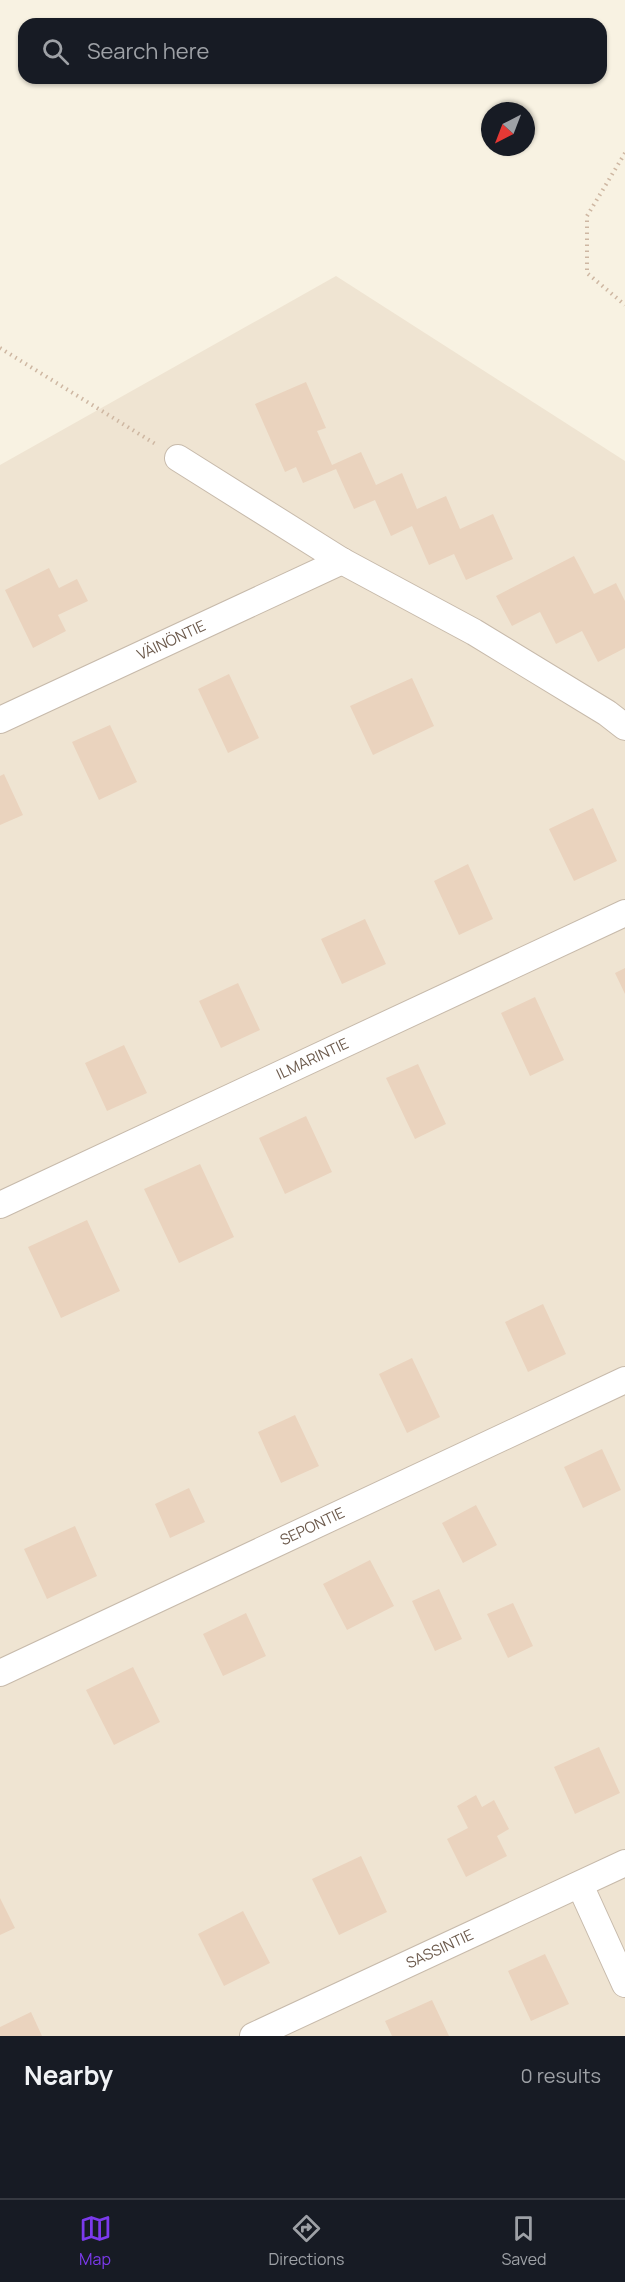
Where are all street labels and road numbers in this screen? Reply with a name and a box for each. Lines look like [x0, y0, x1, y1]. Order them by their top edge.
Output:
street label: VÄINÖNTIE [133, 615, 209, 665]
street label: ILMARINTIE [273, 1033, 352, 1084]
street label: SEPONTIE [276, 1502, 348, 1550]
street label: SASSINTIE [403, 1924, 477, 1973]

